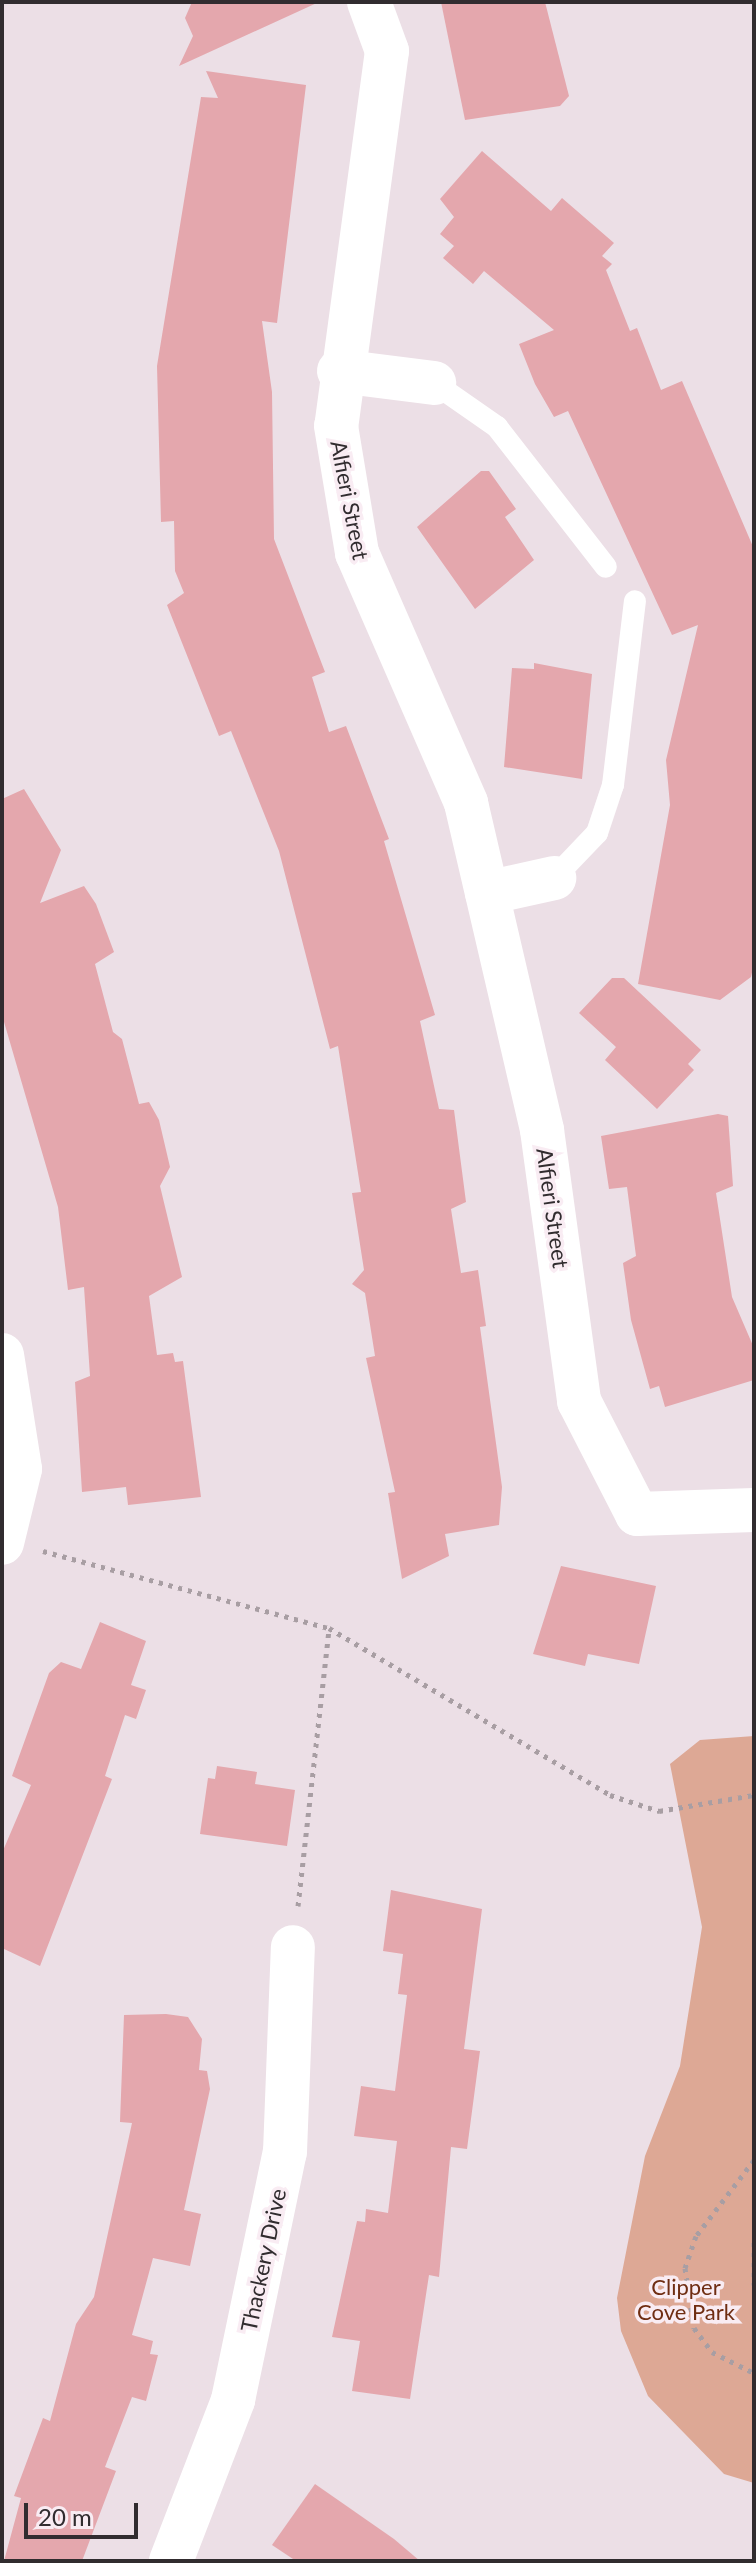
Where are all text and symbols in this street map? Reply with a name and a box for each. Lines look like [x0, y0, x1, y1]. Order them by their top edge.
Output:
street label: Alfieri Street [325, 438, 375, 562]
street label: Alfieri Street [532, 1146, 574, 1270]
street label: Thackery Drive [235, 2186, 291, 2334]
park label: Clipper Cove Park [637, 2273, 735, 2324]
scale bar [28, 2487, 142, 2537]
text: 20 m [38, 2502, 92, 2531]

